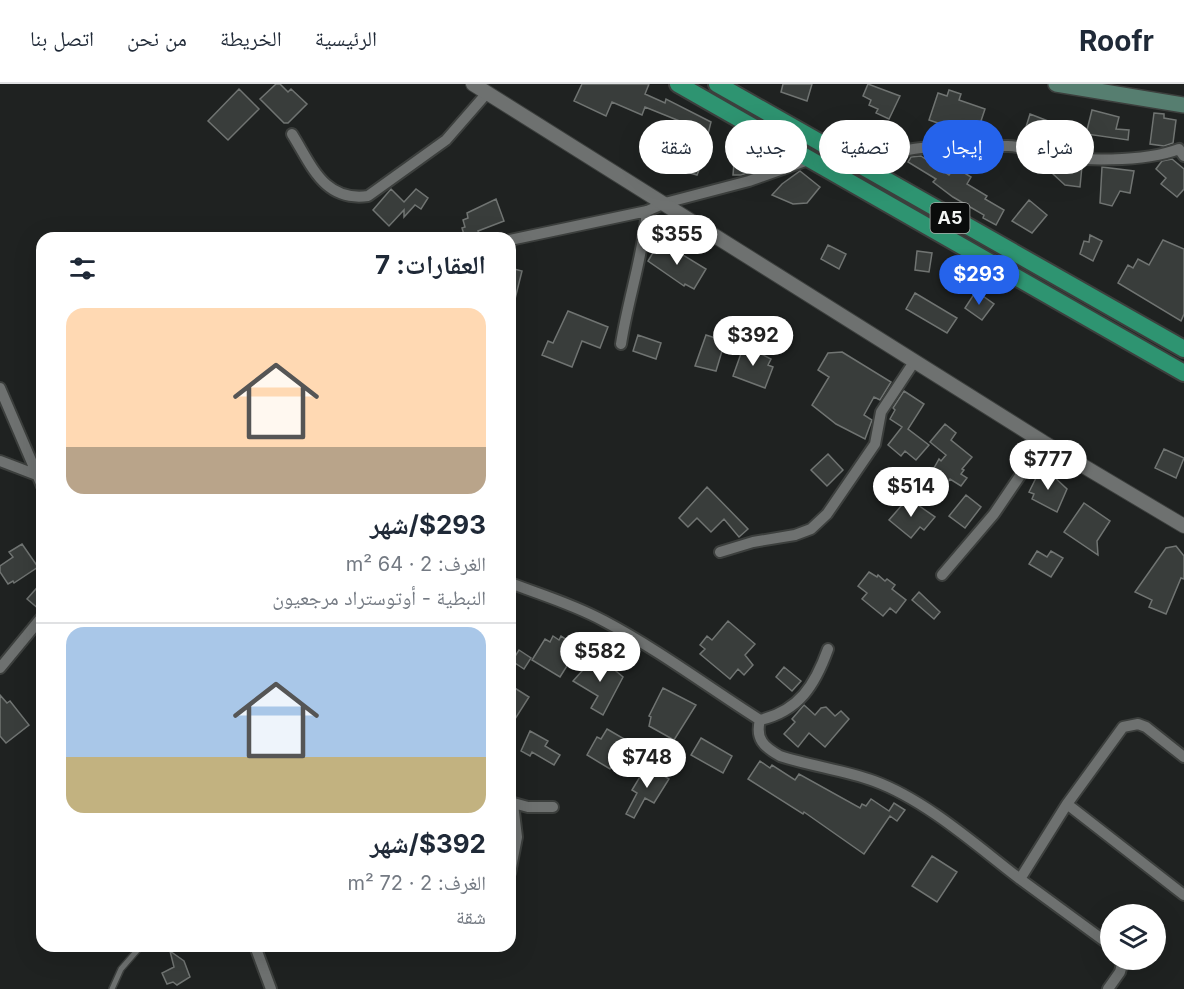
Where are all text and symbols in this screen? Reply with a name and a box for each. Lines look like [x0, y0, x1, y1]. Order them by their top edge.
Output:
text: Roofr [1079, 24, 1154, 58]
text: اتصل بنا [30, 26, 94, 51]
text: من نحن [127, 26, 187, 51]
text: الخريطة [220, 26, 282, 51]
text: الرئيسية [315, 26, 377, 51]
chip: شقة [639, 120, 713, 174]
chip: جديد [725, 120, 807, 174]
chip: تصفية [819, 120, 910, 174]
chip: إيجار [922, 120, 1004, 174]
chip: شراء [1016, 120, 1094, 174]
road number: A5 [930, 203, 970, 233]
pin: $355 [641, 215, 713, 266]
text: $355 [651, 222, 703, 246]
text: العقارات: 7 [375, 249, 486, 280]
icon: filters [66, 252, 99, 285]
pin: $293 [943, 255, 1015, 306]
text: $293 [953, 262, 1005, 286]
pin: $392 [717, 316, 789, 367]
text: $392 [727, 323, 779, 347]
icon: home [222, 347, 330, 455]
pin: $777 [1012, 440, 1084, 491]
text: $777 [1024, 447, 1072, 471]
pin: $514 [875, 467, 947, 518]
text: $514 [887, 474, 935, 498]
text: $293/شهر [370, 509, 486, 540]
text: الغرف: 2 · 64 m² [346, 552, 486, 576]
text: النبطية - أوتوستراد مرجعيون [272, 586, 486, 610]
pin: $582 [564, 632, 636, 683]
text: $582 [574, 639, 626, 663]
icon: home [222, 666, 330, 774]
pin: $748 [611, 738, 683, 789]
text: $748 [622, 745, 672, 769]
text: $392/شهر [370, 828, 486, 859]
text: الغرف: 2 · 72 m² [348, 871, 486, 895]
map controls [1100, 904, 1166, 970]
button: layers [1100, 904, 1166, 970]
text: شقة [456, 905, 486, 929]

